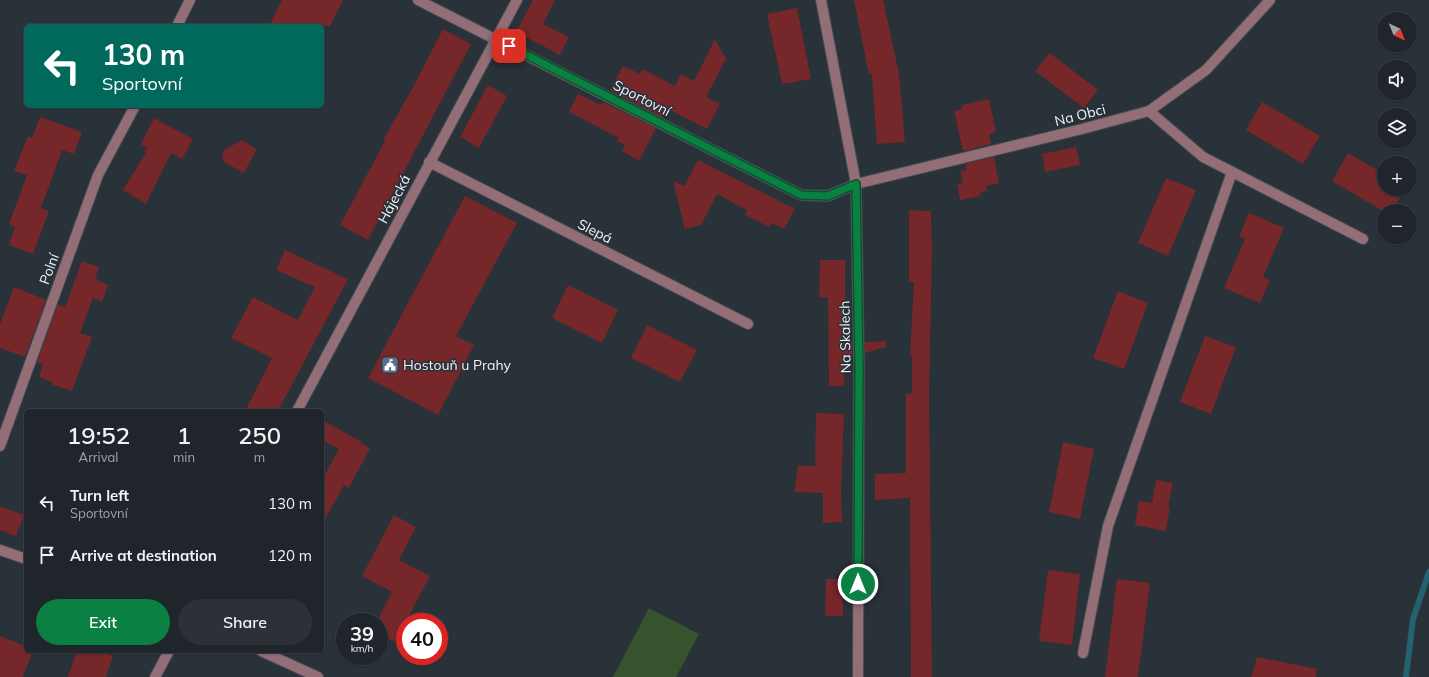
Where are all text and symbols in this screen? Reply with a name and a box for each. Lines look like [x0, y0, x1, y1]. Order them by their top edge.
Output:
north arrow [1377, 12, 1417, 52]
map controls [1377, 12, 1417, 244]
pin [492, 29, 526, 63]
icon: arrive [498, 35, 520, 57]
text: 130 m [102, 37, 185, 72]
icon: left [36, 40, 88, 92]
button: sound [1377, 60, 1417, 100]
text: Sportovní [102, 72, 182, 95]
street label: Sportovní [610, 76, 674, 120]
street label: Na Obci [1053, 100, 1107, 130]
button: layers [1377, 108, 1417, 148]
button: + [1377, 156, 1417, 196]
street label: Hájecká [374, 172, 414, 226]
button: − [1377, 204, 1417, 244]
street label: Slepá [575, 215, 615, 247]
street label: Polní [35, 250, 63, 287]
street label: Na Skalech [835, 300, 855, 374]
public building icon: Hostouň u Prahy [380, 355, 400, 375]
place label: Hostouň u Prahy [403, 356, 512, 374]
text: 19:52 [67, 420, 130, 450]
text: 1 [177, 420, 191, 450]
text: 250 [238, 420, 281, 450]
text: Arrival [79, 449, 118, 465]
text: min [173, 449, 195, 465]
text: m [254, 449, 265, 465]
text: Turn left [70, 486, 129, 505]
icon: left [36, 492, 58, 514]
text: 130 m [268, 494, 312, 513]
text: Sportovní [70, 505, 128, 521]
icon: arrive [36, 544, 58, 566]
text: Arrive at destination [70, 546, 217, 565]
text: 120 m [268, 546, 312, 565]
position arrow [837, 563, 879, 605]
button: Exit [36, 599, 170, 645]
button: Share [178, 599, 312, 645]
speed limit sign: 40 [396, 613, 448, 665]
text: 39 [350, 621, 374, 646]
text: km/h [351, 642, 373, 655]

